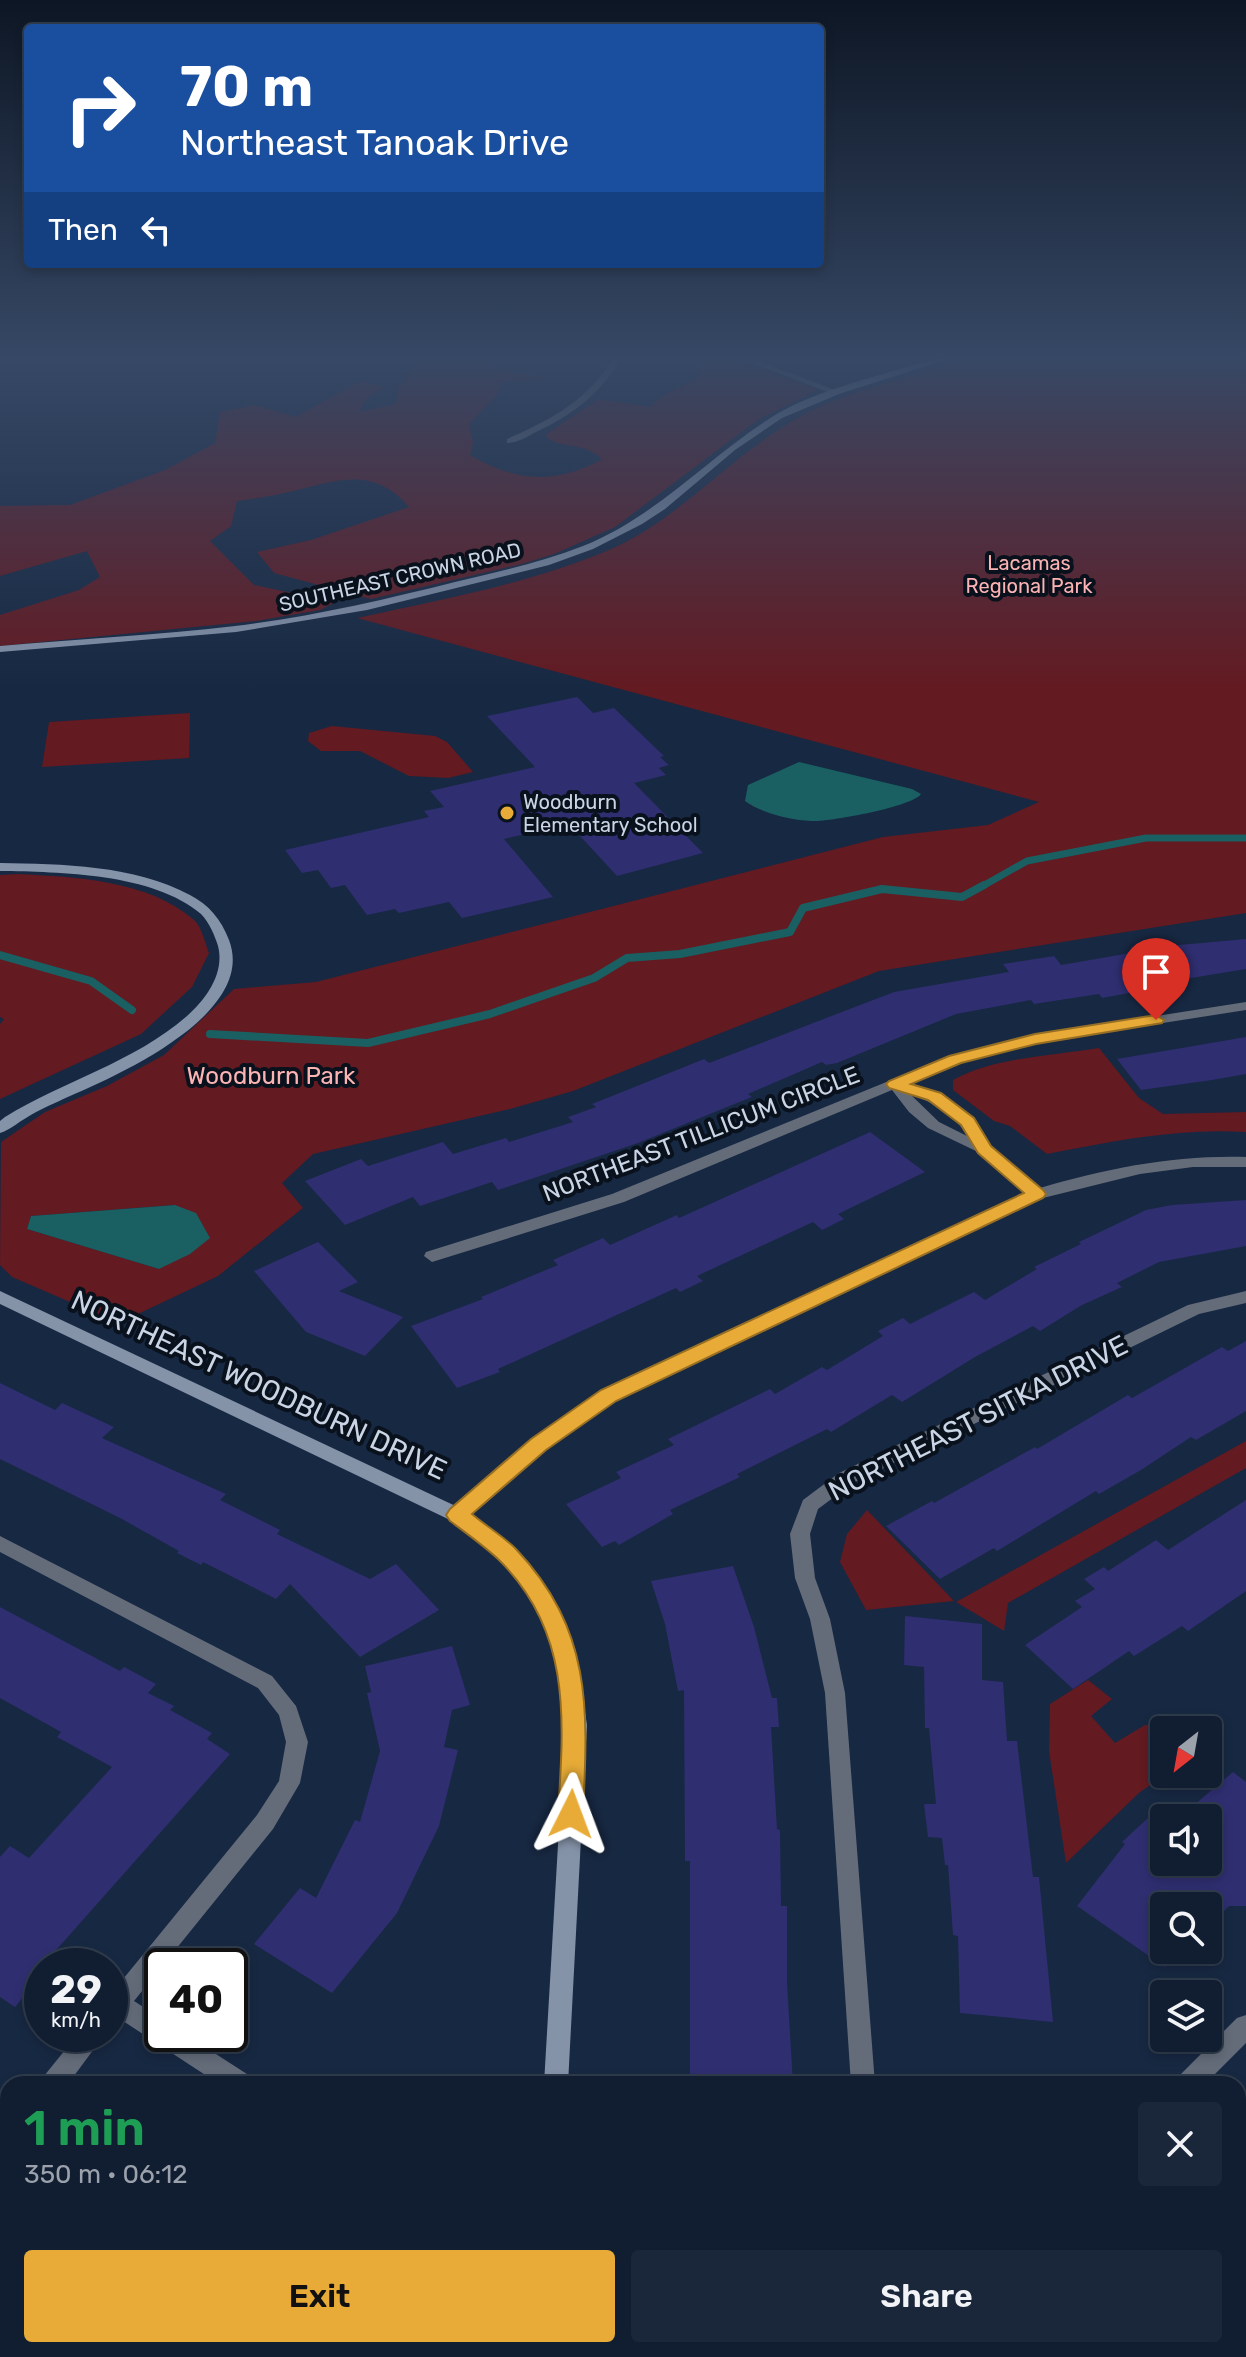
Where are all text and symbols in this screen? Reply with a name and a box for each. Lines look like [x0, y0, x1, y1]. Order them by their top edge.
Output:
text: 70 m [180, 54, 313, 120]
icon: right [48, 56, 152, 160]
text: Northeast Tanoak Drive [180, 121, 569, 164]
icon: left [134, 208, 178, 252]
text: Then [48, 212, 118, 248]
street label: SOUTHEAST CROWN ROAD [277, 537, 523, 617]
park label: Lacamas Regional Park [966, 551, 1093, 598]
place label: Woodburn Elementary School [523, 790, 698, 837]
marker: Woodburn Elementary School [498, 804, 516, 822]
pin [1122, 938, 1190, 1020]
icon: arrive [1134, 950, 1178, 994]
street label: NORTHEAST TILLICUM CIRCLE [539, 1061, 863, 1207]
park label: Woodburn Park [187, 1062, 356, 1090]
street label: NORTHEAST WOODBURN DRIVE [66, 1283, 452, 1487]
street label: NORTHEAST SITKA DRIVE [823, 1328, 1133, 1508]
north arrow [1150, 1716, 1222, 1788]
map controls [1150, 1716, 1222, 2052]
position arrow [529, 1772, 613, 1856]
button: sound [1150, 1804, 1222, 1876]
button: search [1150, 1892, 1222, 1964]
speed limit sign: 40 [144, 1948, 248, 2052]
text: 29 [50, 1966, 102, 2013]
button: layers [1150, 1980, 1222, 2052]
text: km/h [51, 2008, 101, 2032]
text: 1 min [24, 2100, 145, 2157]
button: close [1138, 2102, 1222, 2186]
text: 350 m · 06:12 [24, 2159, 188, 2190]
button: Exit [24, 2250, 615, 2342]
button: Share [631, 2250, 1222, 2342]

